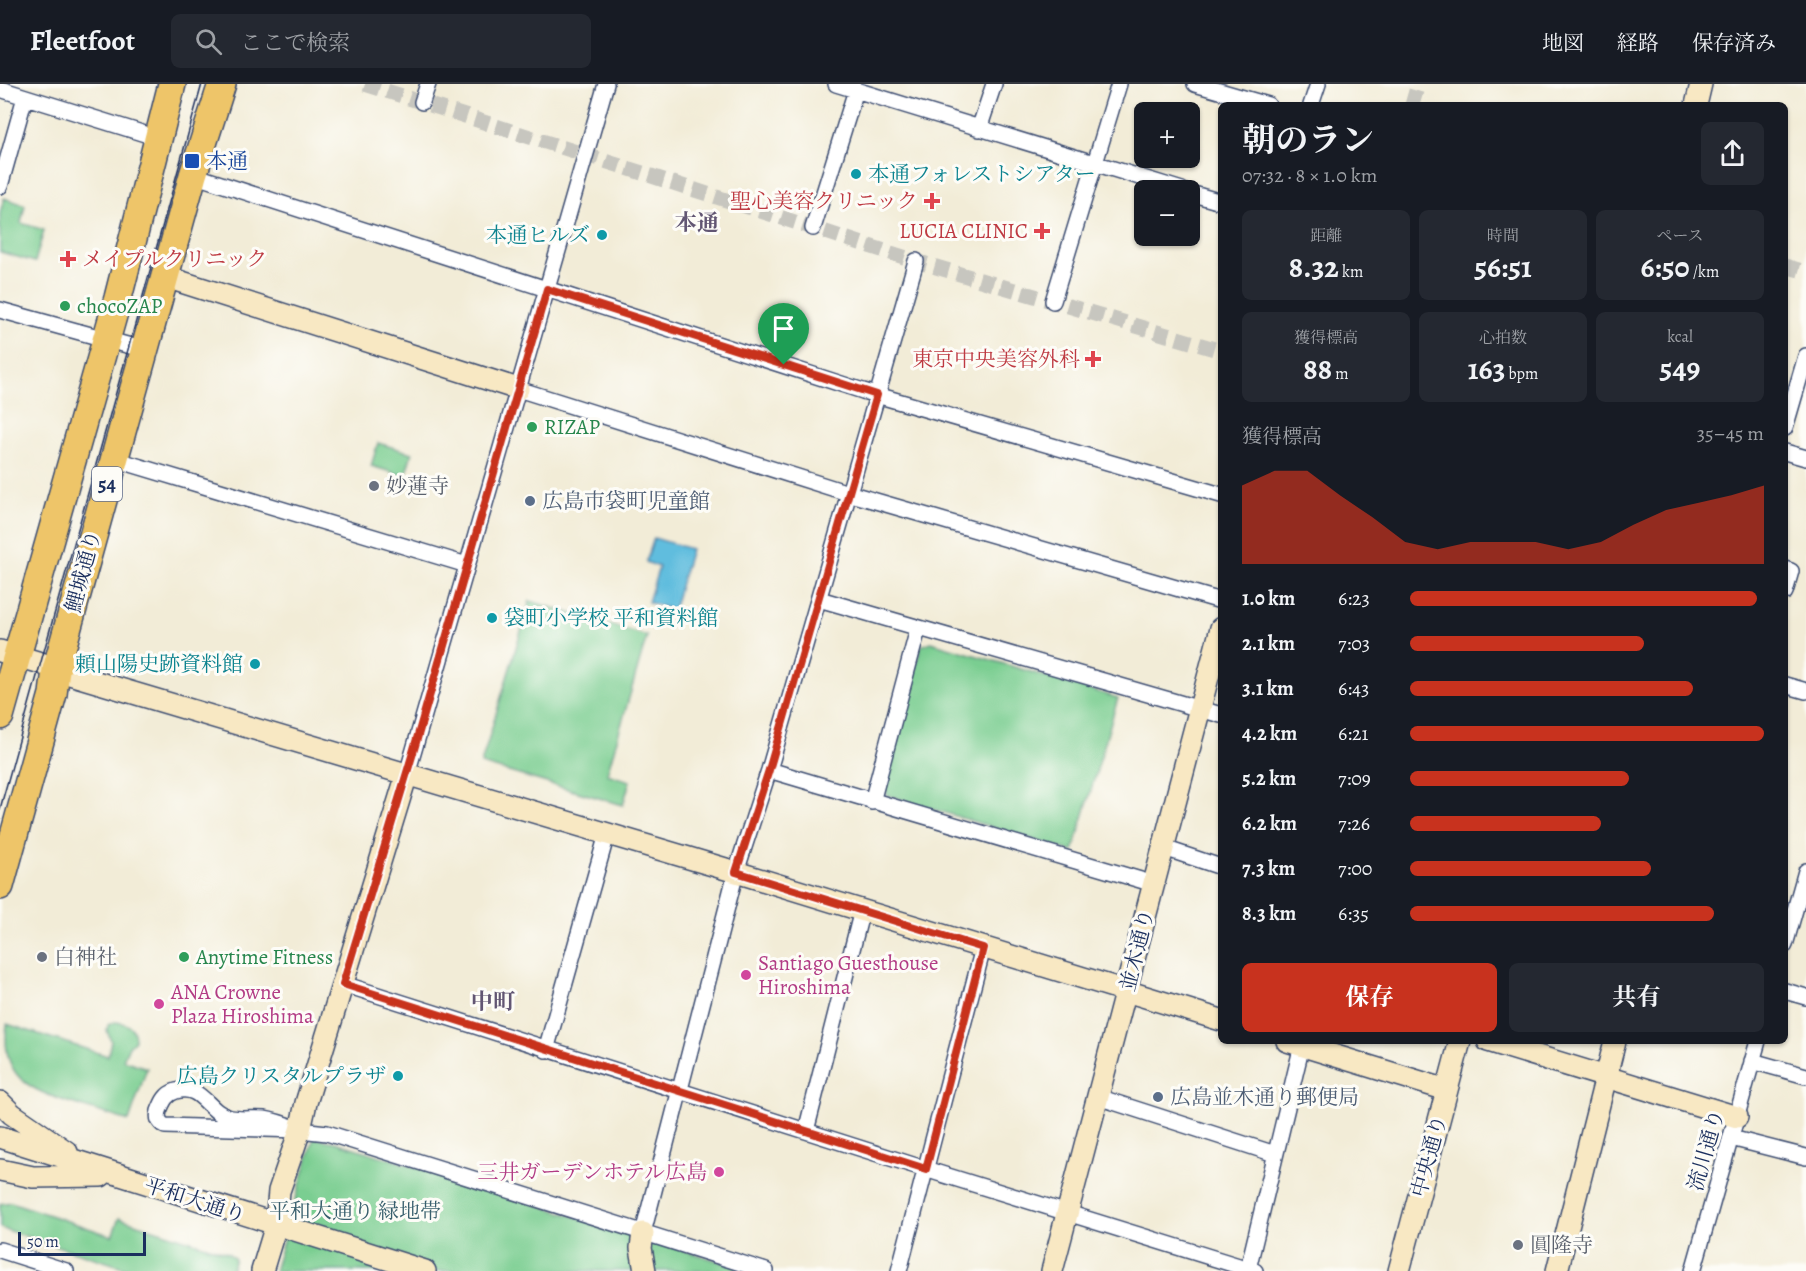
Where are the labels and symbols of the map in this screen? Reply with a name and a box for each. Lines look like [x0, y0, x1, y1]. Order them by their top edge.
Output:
place label: 本通 [206, 147, 248, 175]
marker: 本通 [183, 152, 201, 170]
place label: 本通フォレストシアター [868, 160, 1096, 188]
marker: 本通フォレストシアター [849, 167, 863, 181]
place label: 聖心美容クリニック [730, 187, 918, 215]
marker: 聖心美容クリニック [923, 192, 941, 210]
district label: 本通 [675, 208, 719, 238]
place label: LUCIA CLINIC [899, 217, 1028, 245]
place label: 本通ヒルズ [486, 221, 590, 249]
marker: LUCIA CLINIC [1033, 222, 1051, 240]
marker: 本通ヒルズ [595, 228, 609, 242]
place label: メイプルクリニック [82, 245, 267, 273]
marker: メイプルクリニック [59, 250, 77, 268]
place label: chocoZAP [77, 292, 163, 320]
marker: chocoZAP [58, 299, 72, 313]
pin [758, 303, 809, 365]
place label: 東京中央美容外科 [912, 345, 1080, 373]
marker: 東京中央美容外科 [1084, 350, 1102, 368]
place label: RIZAP [544, 413, 601, 441]
marker: RIZAP [525, 420, 539, 434]
road number: 54 [92, 467, 122, 501]
place label: 妙蓮寺 [386, 472, 449, 500]
marker: 妙蓮寺 [367, 479, 381, 493]
place label: 広島市袋町児童館 [542, 487, 710, 515]
marker: 広島市袋町児童館 [523, 494, 537, 508]
street label: 鯉城通り [59, 527, 107, 615]
place label: 袋町小学校 平和資料館 [504, 604, 718, 632]
marker: 袋町小学校 平和資料館 [485, 611, 499, 625]
place label: 頼山陽史跡資料館 [75, 650, 243, 678]
marker: 頼山陽史跡資料館 [248, 657, 262, 671]
street label: 並木通り [1113, 906, 1161, 994]
place label: 白神社 [54, 943, 117, 971]
place label: Anytime Fitness [195, 943, 333, 971]
place label: Santiago Guesthouse Hiroshima [758, 949, 938, 1001]
marker: 白神社 [35, 950, 49, 964]
marker: Anytime Fitness [177, 950, 191, 964]
marker: Santiago Guesthouse Hiroshima [739, 968, 753, 982]
place label: ANA Crowne Plaza Hiroshima [170, 978, 314, 1030]
district label: 中町 [471, 987, 515, 1017]
marker: ANA Crowne Plaza Hiroshima [152, 997, 166, 1011]
place label: 広島クリスタルプラザ [176, 1062, 386, 1090]
marker: 広島クリスタルプラザ [391, 1069, 405, 1083]
place label: 広島並木通り郵便局 [1170, 1083, 1359, 1111]
marker: 広島並木通り郵便局 [1151, 1090, 1165, 1104]
street label: 流川通り [1681, 1106, 1731, 1194]
street label: 中央通り [1405, 1112, 1453, 1200]
place label: 三井ガーデンホテル広島 [477, 1158, 707, 1186]
marker: 三井ガーデンホテル広島 [712, 1165, 726, 1179]
street label: 平和大通り [141, 1170, 249, 1230]
park label: 平和大通り 緑地帯 [269, 1197, 441, 1225]
scale bar [18, 1229, 146, 1256]
place label: 圓隆寺 [1530, 1231, 1593, 1259]
marker: 圓隆寺 [1511, 1238, 1525, 1252]

